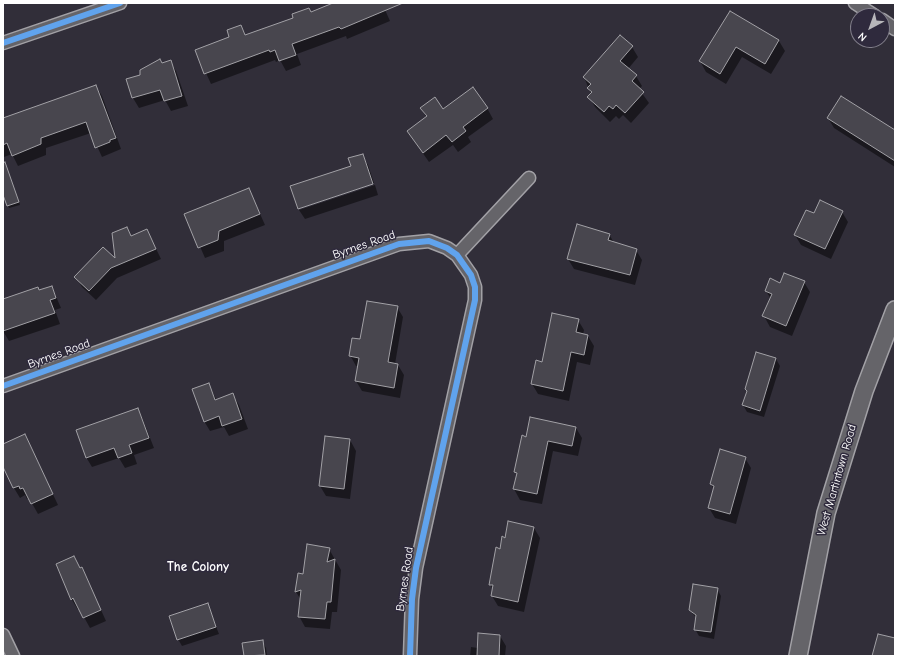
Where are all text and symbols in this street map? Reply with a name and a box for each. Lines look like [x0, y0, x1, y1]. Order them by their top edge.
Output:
north arrow [850, 8, 890, 48]
text: N [855, 29, 869, 44]
street label: Byrnes Road [331, 228, 397, 262]
street label: Byrnes Road [26, 336, 92, 372]
street label: West Martintown Road [814, 423, 860, 537]
street label: Byrnes Road [393, 546, 417, 612]
district label: The Colony [167, 559, 229, 575]

